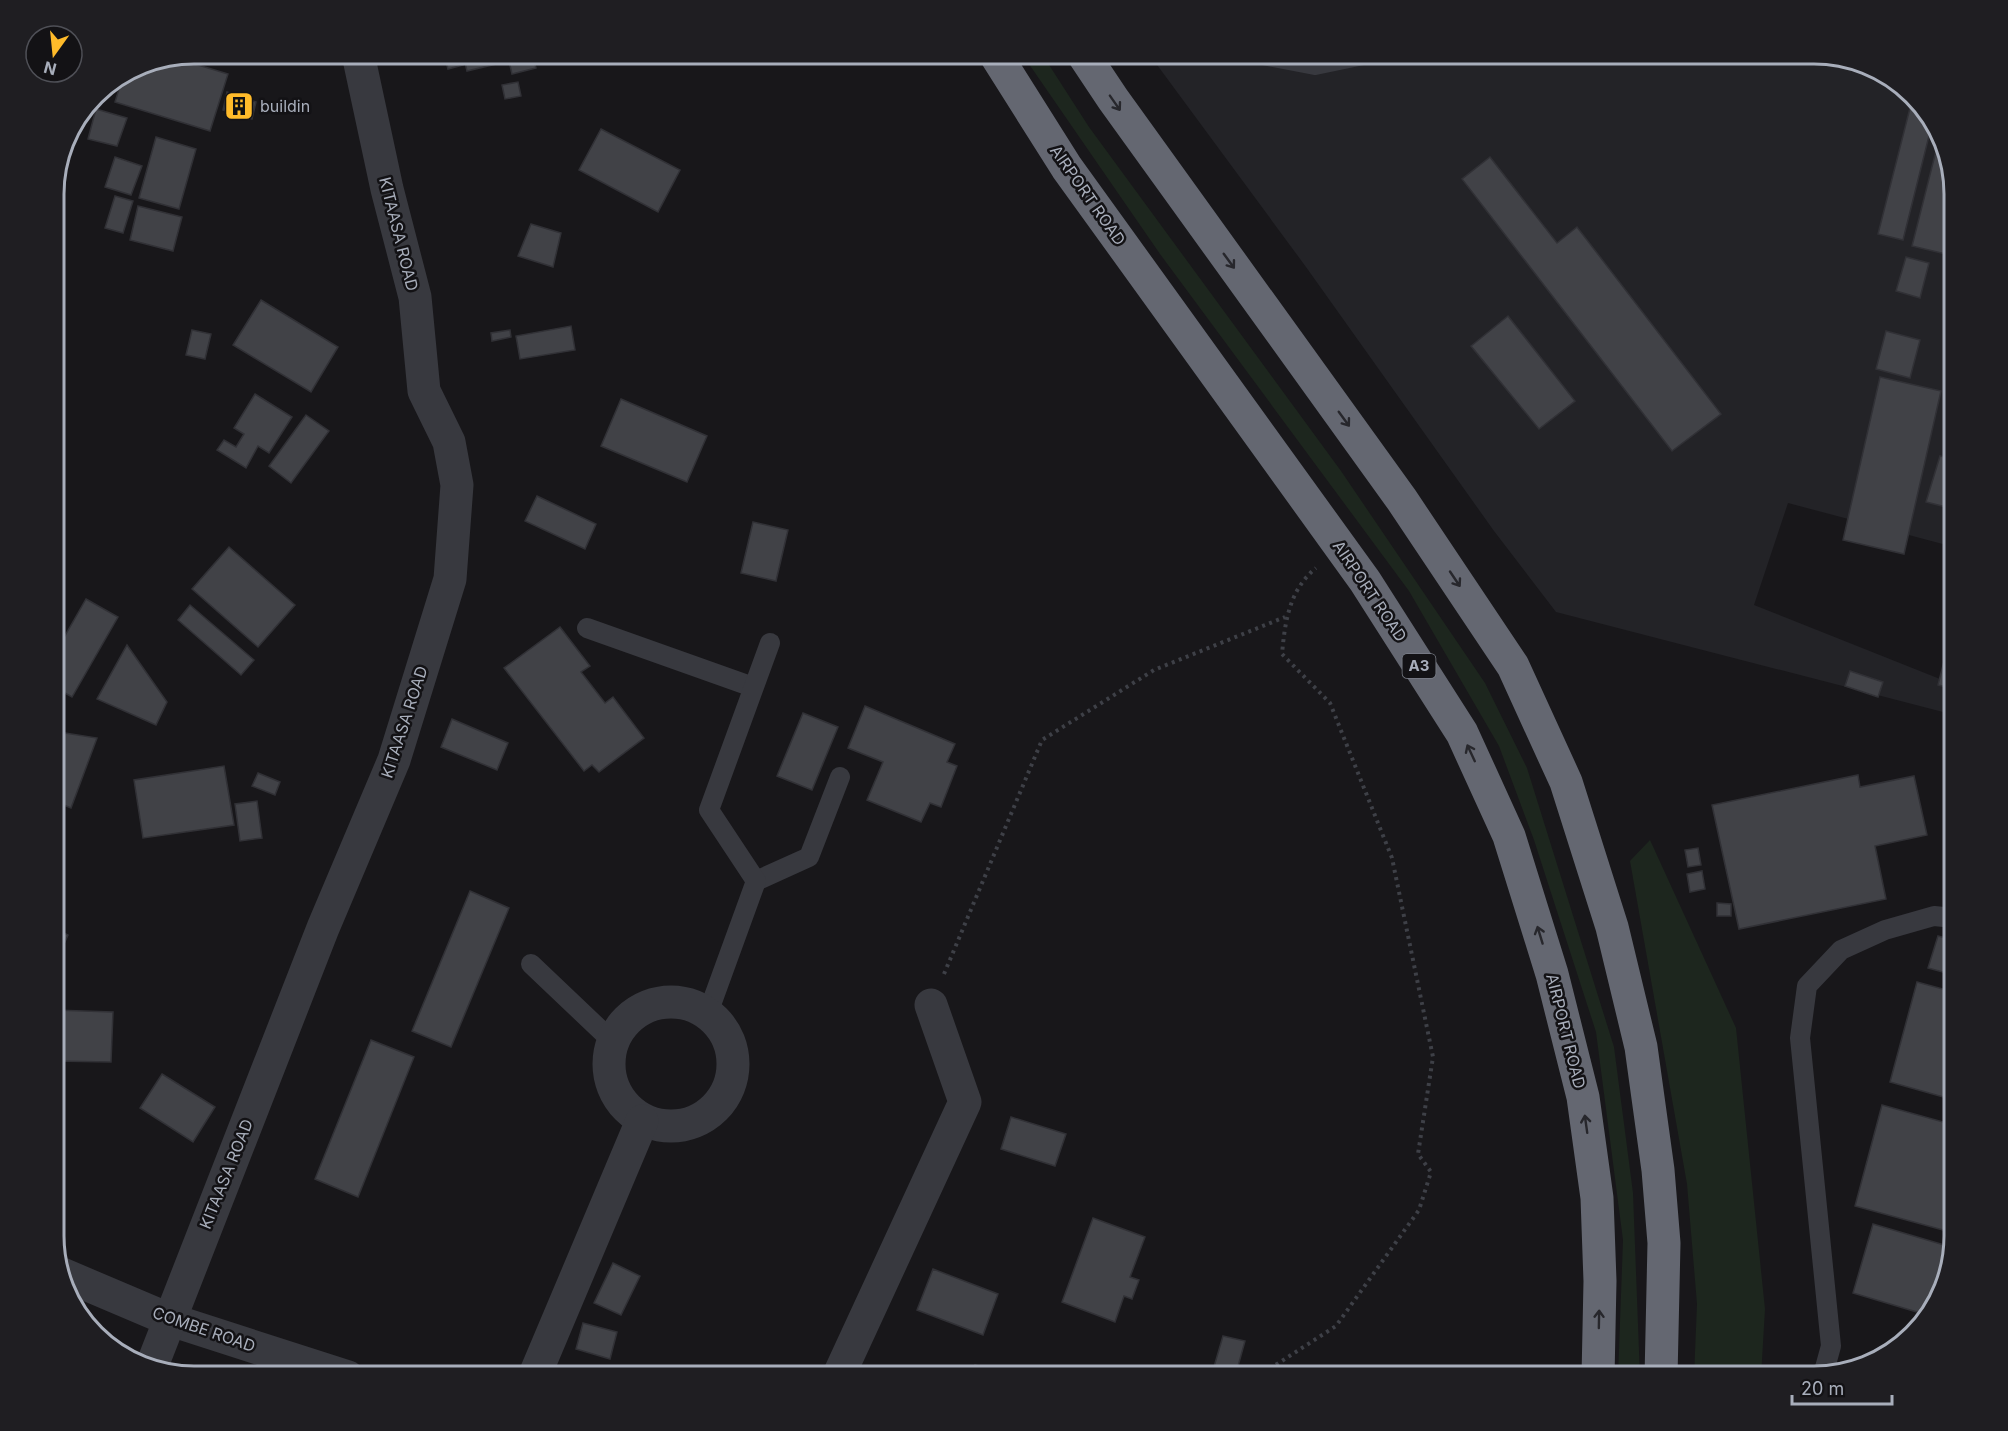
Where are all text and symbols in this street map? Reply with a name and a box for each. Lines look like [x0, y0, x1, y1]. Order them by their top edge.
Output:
north arrow [24, 24, 84, 84]
text: N [42, 57, 59, 80]
building icon: buildin [223, 90, 255, 122]
one-way arrow [1109, 94, 1121, 110]
place label: buildin [260, 96, 310, 116]
street label: AIRPORT ROAD [1046, 141, 1130, 249]
street label: KITAASA ROAD [375, 175, 423, 293]
one-way arrow [1223, 252, 1236, 268]
one-way arrow [1337, 410, 1350, 426]
street label: AIRPORT ROAD [1329, 537, 1411, 645]
one-way arrow [1449, 570, 1461, 587]
road number: A3 [1402, 654, 1436, 678]
street label: KITAASA ROAD [376, 663, 432, 781]
one-way arrow [1465, 745, 1476, 763]
one-way arrow [1534, 926, 1545, 945]
street label: AIRPORT ROAD [1542, 971, 1590, 1091]
one-way arrow [1581, 1115, 1592, 1135]
street label: KITAASA ROAD [195, 1116, 257, 1232]
street label: COMBE ROAD [150, 1302, 258, 1356]
one-way arrow [1593, 1309, 1605, 1329]
scale bar [1792, 1368, 1892, 1406]
text: 20 m [1801, 1378, 1844, 1399]

